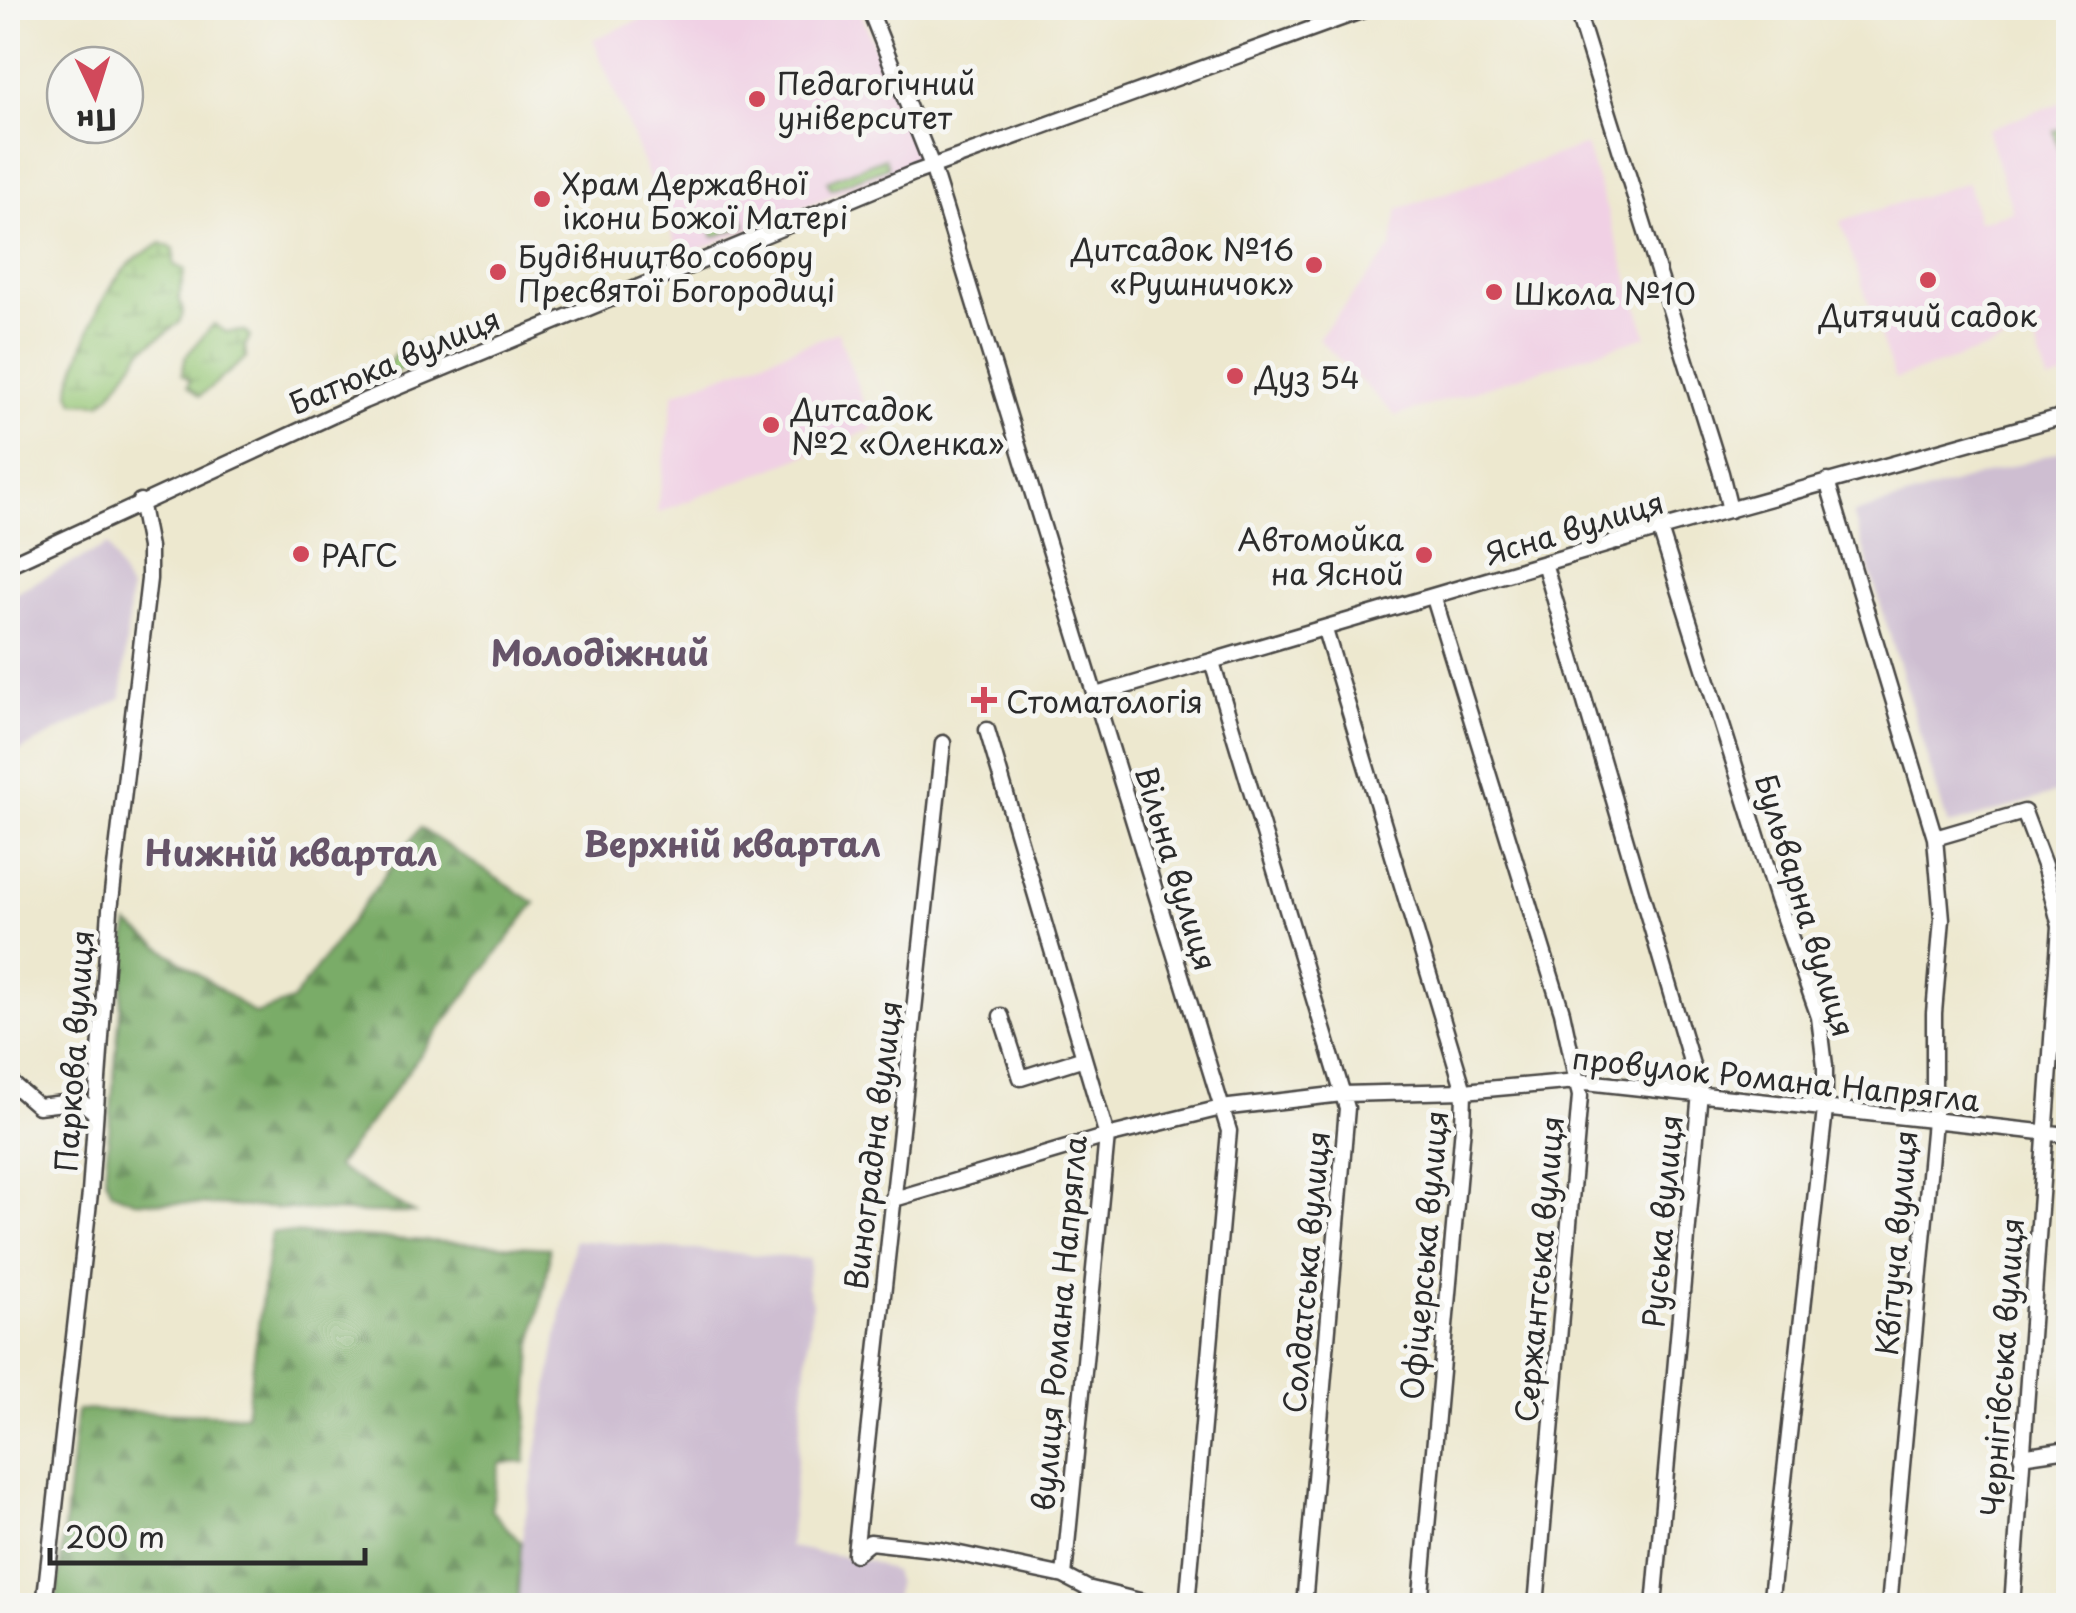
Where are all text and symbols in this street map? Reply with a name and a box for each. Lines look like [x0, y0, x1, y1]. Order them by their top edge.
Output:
north arrow [45, 45, 145, 145]
place label: Педагогічний університет [777, 60, 975, 139]
marker: Педагогічний університет [746, 88, 768, 110]
text: Пн [75, 99, 119, 144]
place label: Храм Державної ікони Божої Матері [562, 160, 848, 239]
marker: Храм Державної ікони Божої Матері [531, 188, 553, 210]
place label: Дитсадок №16 «Рушничок» [1070, 226, 1294, 305]
place label: Будівництво собору Пресвятої Богородиці [518, 233, 835, 312]
marker: Дитсадок №16 «Рушничок» [1303, 254, 1325, 276]
marker: Будівництво собору Пресвятої Богородиці [487, 261, 509, 283]
marker: Дитячий садок [1917, 269, 1939, 291]
place label: Школа №10 [1514, 270, 1696, 315]
marker: Школа №10 [1483, 281, 1505, 303]
place label: Дитячий садок [1818, 292, 2037, 337]
street label: Батюка вулиця [281, 295, 507, 425]
place label: Дуз 54 [1254, 354, 1360, 399]
marker: Дуз 54 [1224, 365, 1246, 387]
place label: Дитсадок №2 «Оленка» [790, 386, 1004, 465]
marker: Дитсадок №2 «Оленка» [760, 414, 782, 436]
street label: Ясна вулиця [1479, 478, 1669, 576]
place label: Автомойка на Ясной [1238, 516, 1404, 595]
place label: РАГС [321, 532, 398, 577]
marker: РАГС [290, 543, 312, 565]
marker: Автомойка на Ясной [1413, 544, 1435, 566]
district label: Молодіжний [491, 625, 709, 678]
place label: Стоматологія [1006, 678, 1203, 723]
marker: Стоматологія [971, 687, 997, 713]
street label: Вільна вулиця [1125, 760, 1229, 976]
street label: Бульварна вулиця [1745, 768, 1867, 1042]
district label: Верхній квартал [583, 816, 881, 869]
district label: Нижній квартал [145, 825, 437, 878]
street label: Паркова вулиця [42, 928, 104, 1174]
street label: Виноградна вулиця [832, 998, 912, 1292]
street label: провулок Романа Напрягла [1570, 1034, 1982, 1122]
street label: Офіцерська вулиця [1388, 1108, 1458, 1402]
street label: Руська вулиця [1629, 1113, 1693, 1329]
street label: Сержантська вулиця [1502, 1114, 1574, 1424]
street label: Квітуча вулиця [1863, 1128, 1927, 1358]
street label: Солдатська вулиця [1270, 1129, 1340, 1415]
street label: вулиця Романа Напрягла [1019, 1133, 1097, 1513]
street label: Чернігівська вулиця [1968, 1216, 2034, 1518]
scale bar [50, 1503, 365, 1565]
text: 200 m [65, 1513, 165, 1558]

